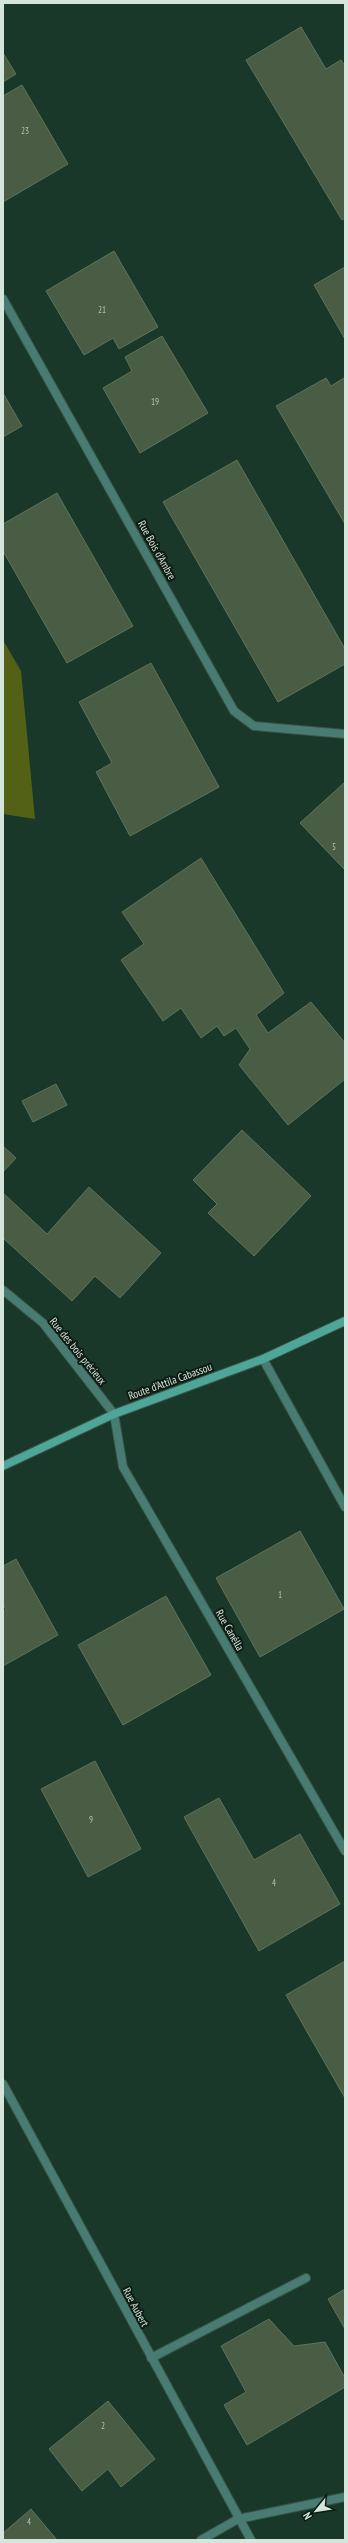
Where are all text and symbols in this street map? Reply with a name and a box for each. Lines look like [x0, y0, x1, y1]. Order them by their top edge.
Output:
house number: 23 [21, 125, 29, 136]
house number: 21 [98, 304, 106, 315]
house number: 19 [151, 396, 159, 407]
street label: Rue Bois d'Ambre [135, 518, 179, 583]
house number: 5 [332, 841, 336, 852]
street label: Rue des bois précieux [47, 1314, 110, 1388]
street label: Route d'Attila Cabassou [126, 1359, 214, 1403]
house number: 1 [278, 1589, 282, 1600]
street label: Rue Canélla [213, 1607, 247, 1653]
house number: 9 [89, 1814, 93, 1825]
house number: 4 [272, 1877, 276, 1888]
street label: Rue Aubert [120, 2285, 152, 2329]
house number: 2 [101, 2420, 105, 2431]
north arrow [296, 2491, 336, 2531]
text: N [300, 2510, 315, 2522]
house number: 4 [27, 2516, 31, 2527]

